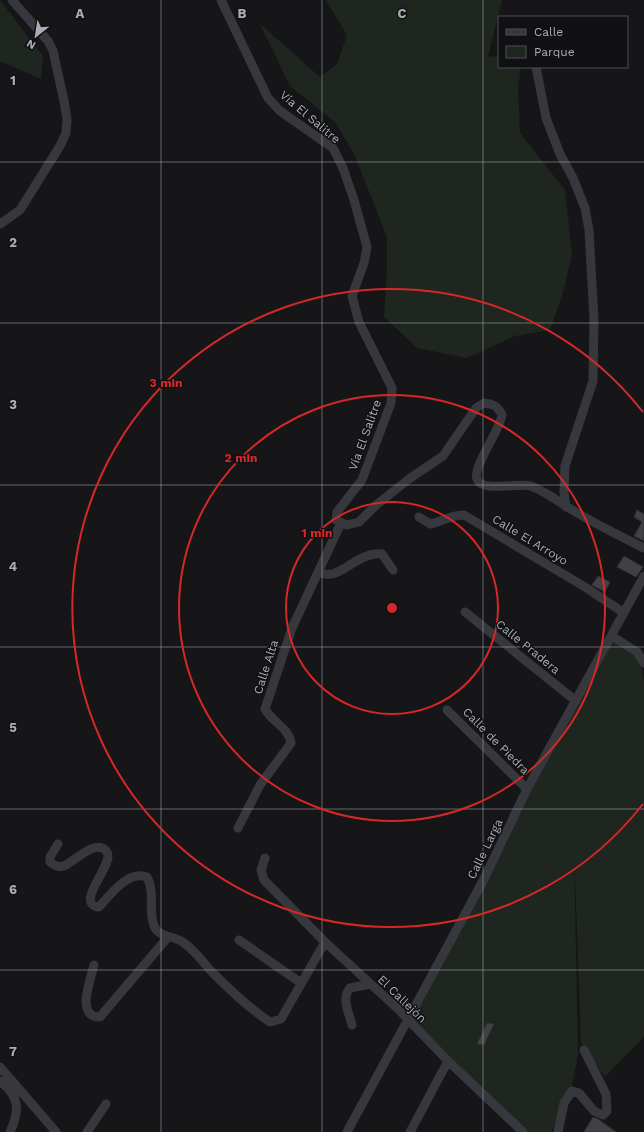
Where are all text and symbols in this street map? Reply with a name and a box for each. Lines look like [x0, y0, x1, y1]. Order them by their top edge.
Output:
text: A [76, 6, 85, 21]
text: B [238, 6, 247, 21]
text: C [398, 6, 407, 21]
north arrow [16, 16, 56, 56]
legend [498, 16, 628, 68]
text: Calle [534, 25, 563, 39]
text: N [24, 37, 38, 52]
text: Parque [534, 45, 575, 59]
text: 1 [10, 73, 16, 88]
street label: Vía El Salitre [277, 88, 343, 146]
text: 2 [9, 235, 17, 250]
text: 3 min [150, 376, 182, 390]
text: 3 [9, 397, 17, 412]
street label: Vía El Salitre [346, 398, 384, 472]
text: 2 min [225, 451, 257, 465]
street label: Calle El Arroyo [490, 512, 570, 568]
text: 1 min [302, 526, 332, 540]
text: 4 [9, 559, 18, 574]
centre of rings [385, 601, 399, 615]
street label: Calle Pradera [493, 617, 563, 677]
street label: Calle Alta [251, 638, 281, 696]
street label: Calle de Piedra [460, 705, 532, 777]
text: 5 [9, 720, 17, 735]
street label: Calle Larga [464, 816, 506, 881]
text: 6 [9, 882, 17, 897]
street label: El Callejón [375, 972, 429, 1026]
text: 7 [9, 1044, 17, 1059]

